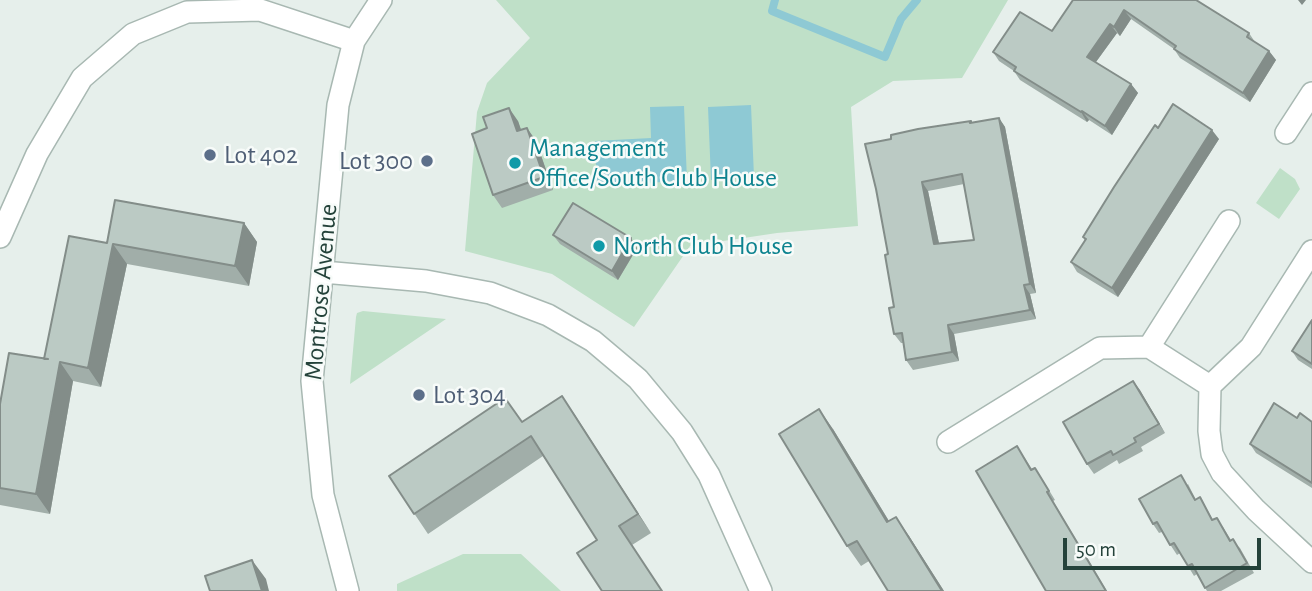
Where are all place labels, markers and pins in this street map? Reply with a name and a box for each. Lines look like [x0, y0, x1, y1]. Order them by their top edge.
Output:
place label: Management Office/South Club House [529, 132, 777, 194]
place label: Lot 402 [224, 139, 298, 171]
place label: Lot 300 [339, 145, 413, 177]
marker: Lot 402 [202, 147, 218, 163]
marker: Lot 300 [419, 153, 435, 169]
marker: Management Office/South Club House [507, 155, 523, 171]
place label: North Club House [613, 230, 793, 262]
marker: North Club House [591, 238, 607, 254]
place label: Lot 304 [433, 379, 506, 411]
marker: Lot 304 [411, 387, 427, 403]

